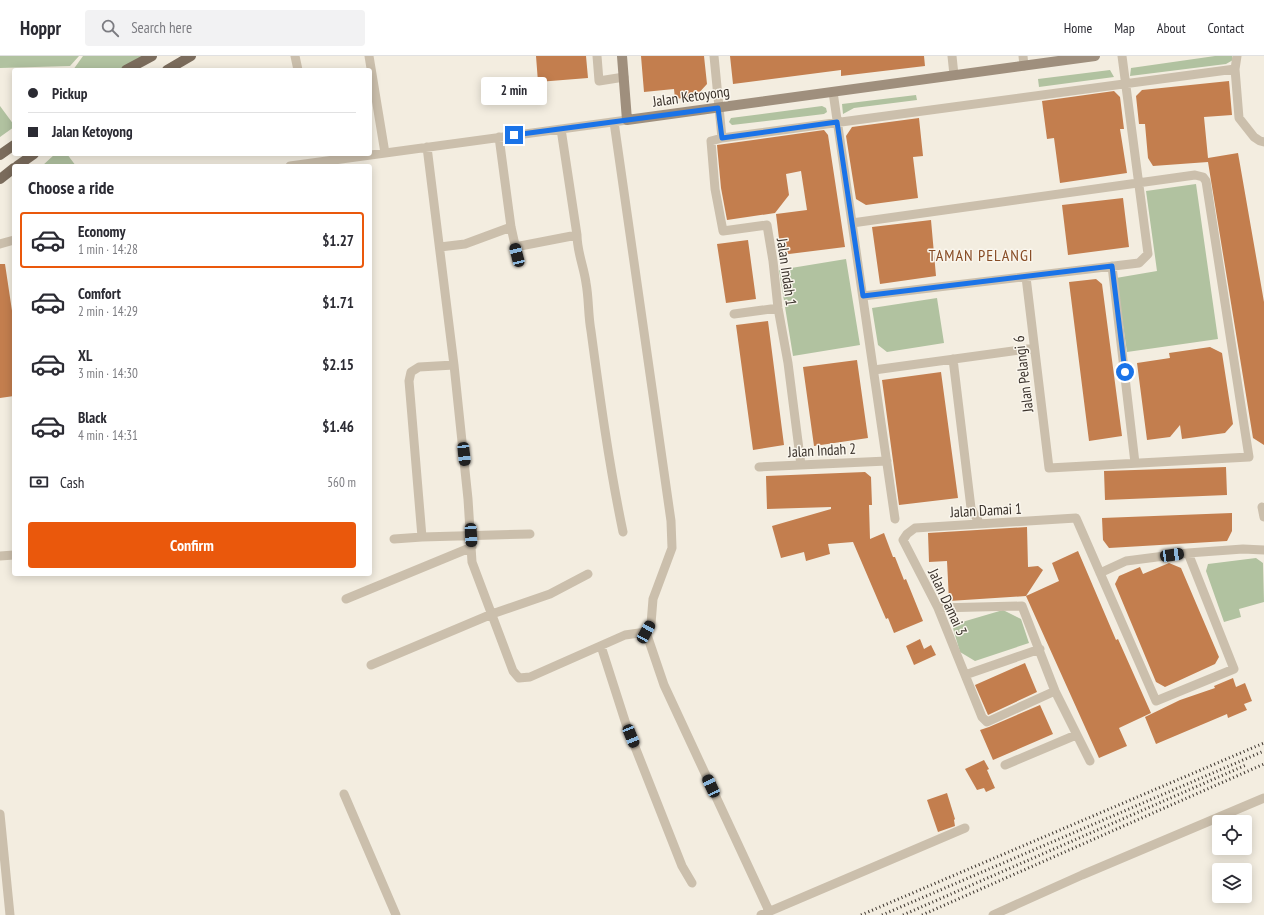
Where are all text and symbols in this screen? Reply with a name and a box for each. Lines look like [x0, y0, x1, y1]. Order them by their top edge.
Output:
search box [85, 10, 365, 46]
text: Hoppr [20, 16, 61, 40]
icon: search [99, 17, 121, 39]
text: Search here [131, 18, 192, 37]
text: Home [1064, 19, 1092, 37]
text: Map [1114, 19, 1135, 37]
text: About [1157, 19, 1186, 37]
text: Contact [1208, 19, 1244, 37]
callout: 2 min [481, 77, 547, 105]
street label: Jalan Ketoyong [650, 81, 731, 111]
text: 2 min [501, 82, 527, 99]
text: Pickup [52, 84, 87, 103]
text: Jalan Ketoyong [52, 122, 133, 141]
route end [505, 126, 523, 144]
text: Choose a ride [28, 176, 114, 199]
icon: car [30, 222, 66, 258]
text: Economy [78, 222, 126, 241]
text: $1.27 [322, 231, 354, 250]
street label: Jalan Indah 1 [773, 236, 801, 307]
text: 1 min · 14:28 [78, 241, 138, 258]
car [508, 242, 526, 268]
district label: TAMAN PELANGI [928, 245, 1034, 265]
icon: car [30, 284, 66, 320]
text: Comfort [78, 284, 121, 303]
text: $1.71 [322, 293, 354, 312]
text: 2 min · 14:29 [78, 303, 138, 320]
street label: Jalan Pelangi 6 [1009, 334, 1037, 414]
icon: car [30, 346, 66, 382]
text: XL [78, 346, 92, 365]
text: $2.15 [322, 355, 354, 374]
route start [1116, 363, 1134, 381]
text: 3 min · 14:30 [78, 365, 138, 382]
icon: car [30, 408, 66, 444]
text: Black [78, 408, 107, 427]
text: $1.46 [322, 417, 354, 436]
text: 4 min · 14:31 [78, 427, 138, 444]
street label: Jalan Indah 2 [787, 439, 856, 461]
car [457, 441, 471, 467]
icon: cash [28, 471, 50, 493]
text: Cash [60, 473, 84, 492]
text: 560 m [327, 474, 356, 491]
street label: Jalan Damai 1 [949, 499, 1022, 521]
button: Confirm [28, 522, 356, 568]
car [464, 523, 478, 547]
car [1159, 547, 1185, 563]
street label: Jalan Damai 3 [924, 565, 972, 639]
car [635, 619, 657, 645]
car [621, 723, 641, 749]
car [700, 773, 722, 799]
map controls [1212, 815, 1252, 903]
button: locate [1212, 815, 1252, 855]
button: layers [1212, 863, 1252, 903]

